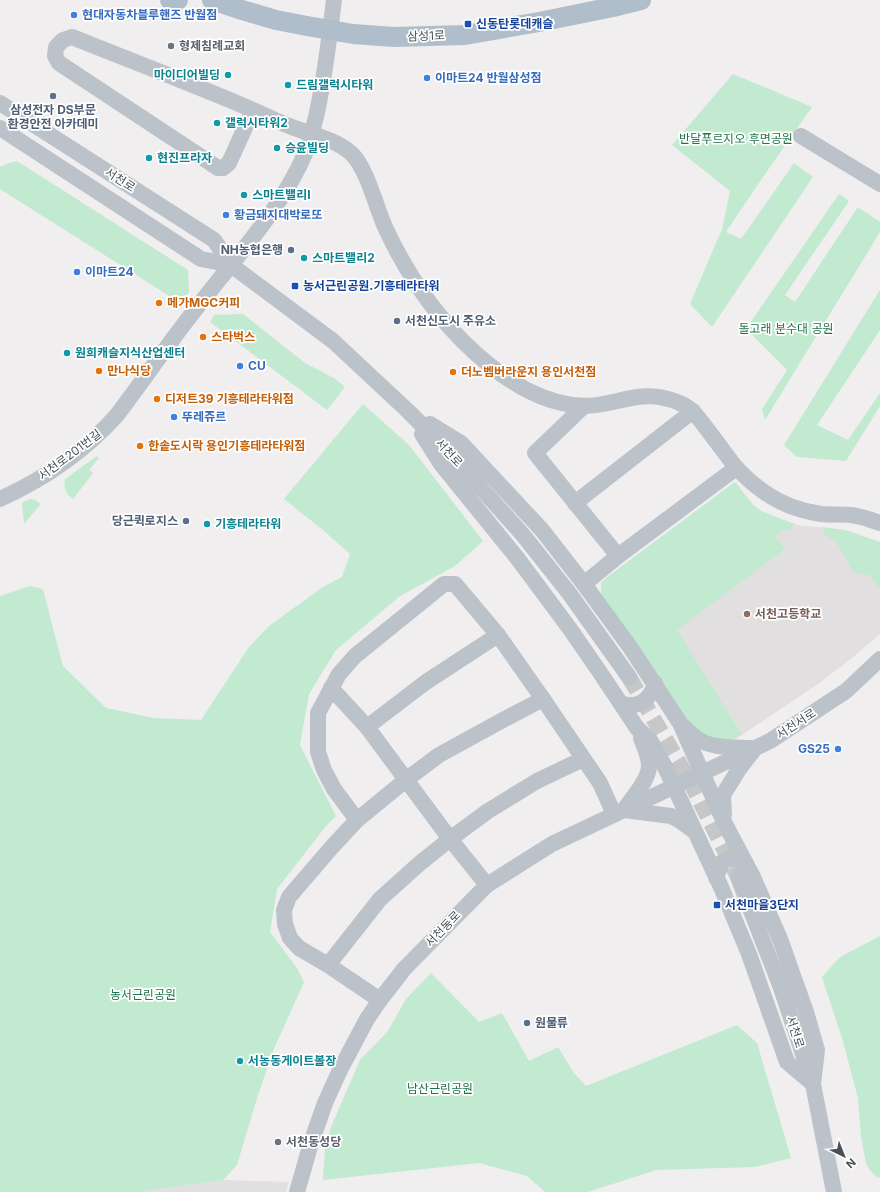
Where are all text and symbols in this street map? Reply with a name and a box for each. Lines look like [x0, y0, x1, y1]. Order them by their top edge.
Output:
place label: 현대자동차블루핸즈 반월점 [82, 7, 217, 22]
marker: 현대자동차블루핸즈 반월점 [69, 10, 79, 20]
place label: 신동탄롯데캐슬 [476, 16, 553, 31]
marker: 신동탄롯데캐슬 [463, 19, 473, 29]
street label: 삼성1로 [407, 27, 445, 44]
place label: 형제침례교회 [179, 38, 245, 53]
marker: 형제침례교회 [166, 41, 176, 51]
place label: 마이디어빌딩 [154, 67, 220, 82]
marker: 마이디어빌딩 [223, 70, 233, 80]
place label: 이마트24 반월삼성점 [435, 70, 542, 85]
marker: 이마트24 반월삼성점 [422, 73, 432, 83]
place label: 드림갤럭시타워 [296, 77, 373, 92]
marker: 드림갤럭시타워 [283, 80, 293, 90]
marker: 삼성전자 DS부문 환경안전 아카데미 [48, 91, 58, 101]
place label: 삼성전자 DS부문 환경안전 아카데미 [7, 102, 99, 131]
place label: 갤럭시타워2 [225, 115, 288, 130]
marker: 갤럭시타워2 [212, 118, 222, 128]
park label: 반달푸르지오 후면공원 [679, 131, 793, 146]
place label: 승윤빌딩 [285, 140, 329, 155]
marker: 승윤빌딩 [272, 143, 282, 153]
place label: 현진프라자 [157, 150, 212, 165]
marker: 현진프라자 [144, 153, 154, 163]
street label: 서천로 [102, 164, 138, 195]
place label: 스마트밸리I [252, 187, 311, 202]
marker: 스마트밸리I [239, 190, 249, 200]
place label: 황금돼지대박로또 [234, 207, 322, 222]
marker: 황금돼지대박로또 [221, 210, 231, 220]
place label: NH농협은행 [221, 242, 283, 257]
marker: NH농협은행 [286, 245, 296, 255]
place label: 스마트밸리2 [312, 250, 375, 265]
marker: 스마트밸리2 [299, 253, 309, 263]
place label: 이마트24 [85, 264, 134, 279]
marker: 이마트24 [72, 267, 82, 277]
place label: 농서근린공원.기흥테라타워 [303, 278, 440, 293]
marker: 농서근린공원.기흥테라타워 [290, 281, 300, 291]
place label: 메가MGC커피 [167, 295, 240, 310]
marker: 메가MGC커피 [154, 298, 164, 308]
place label: 서천신도시 주유소 [405, 313, 496, 328]
marker: 서천신도시 주유소 [392, 316, 402, 326]
park label: 돌고래 분수대 공원 [738, 321, 834, 336]
place label: 스타벅스 [211, 329, 255, 344]
marker: 스타벅스 [198, 332, 208, 342]
place label: 원희캐슬지식산업센터 [75, 345, 185, 360]
marker: 원희캐슬지식산업센터 [62, 348, 72, 358]
place label: CU [248, 358, 266, 373]
marker: CU [235, 361, 245, 371]
place label: 만나식당 [107, 363, 151, 378]
place label: 더노벰버라운지 용인서천점 [461, 364, 596, 379]
marker: 만나식당 [94, 366, 104, 376]
marker: 더노벰버라운지 용인서천점 [448, 367, 458, 377]
place label: 디저트39 기흥테라타워점 [165, 391, 294, 406]
marker: 디저트39 기흥테라타워점 [152, 394, 162, 404]
place label: 뚜레쥬르 [182, 409, 226, 424]
marker: 뚜레쥬르 [169, 412, 179, 422]
street label: 서천로201번길 [35, 426, 104, 483]
street label: 서천로 [433, 435, 466, 470]
place label: 한솥도시락 용인기흥테라타워점 [148, 438, 305, 453]
marker: 한솥도시락 용인기흥테라타워점 [135, 441, 145, 451]
place label: 당근퀵로지스 [112, 513, 178, 528]
marker: 당근퀵로지스 [181, 516, 191, 526]
place label: 기흥테라타워 [215, 516, 281, 531]
marker: 기흥테라타워 [202, 519, 212, 529]
place label: 서천고등학교 [755, 606, 821, 621]
marker: 서천고등학교 [742, 609, 752, 619]
street label: 서천서로 [773, 705, 818, 742]
place label: GS25 [798, 741, 830, 756]
marker: GS25 [833, 744, 843, 754]
place label: 서천마을3단지 [725, 897, 799, 912]
marker: 서천마을3단지 [712, 900, 722, 910]
street label: 서천동로 [422, 908, 463, 950]
park label: 농서근린공원 [110, 987, 176, 1002]
street label: 서천로 [783, 1014, 808, 1050]
place label: 원물류 [535, 1015, 568, 1030]
marker: 원물류 [522, 1018, 532, 1028]
place label: 서농동게이트볼장 [248, 1053, 336, 1068]
marker: 서농동게이트볼장 [235, 1056, 245, 1066]
park label: 남산근린공원 [407, 1081, 473, 1096]
place label: 서천동성당 [286, 1134, 341, 1149]
north arrow [824, 1136, 864, 1176]
marker: 서천동성당 [273, 1137, 283, 1147]
text: N [843, 1155, 859, 1171]

